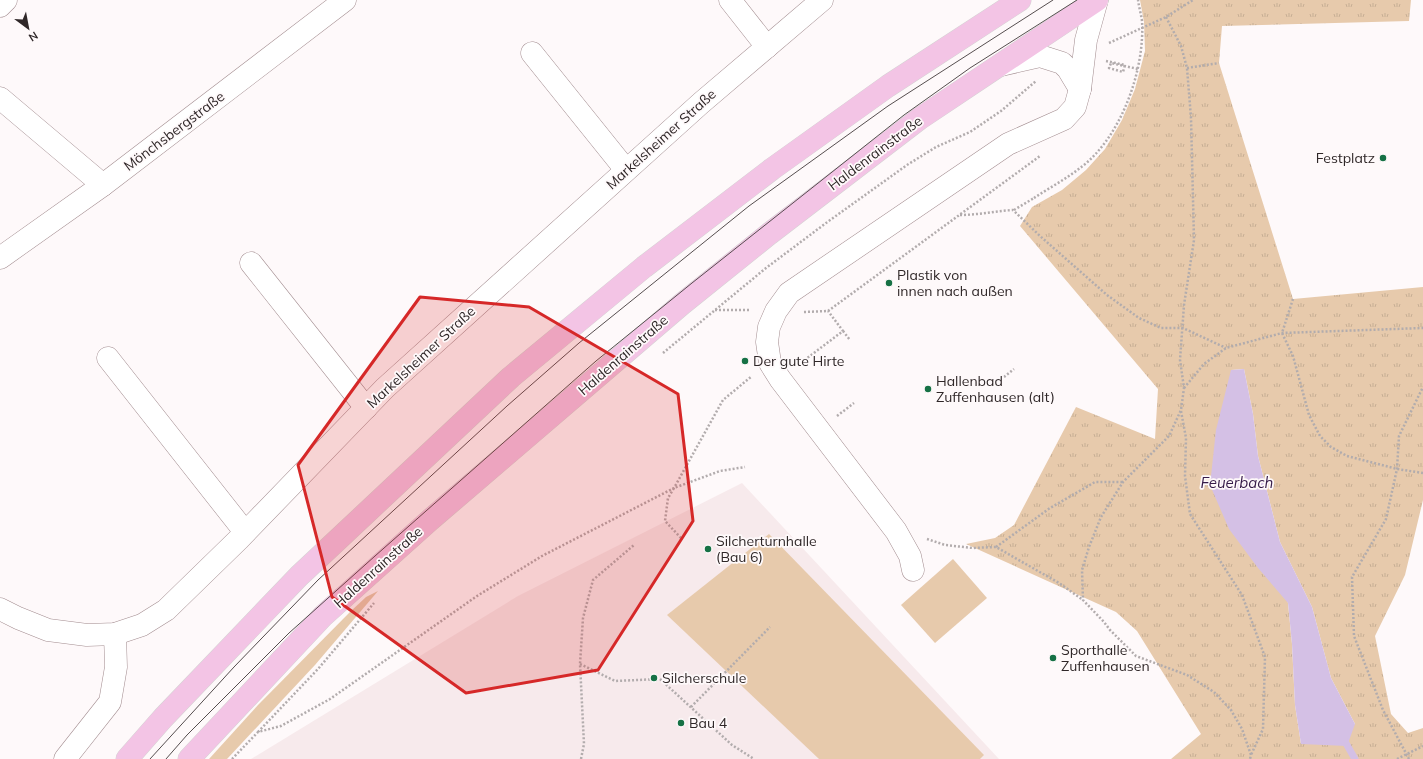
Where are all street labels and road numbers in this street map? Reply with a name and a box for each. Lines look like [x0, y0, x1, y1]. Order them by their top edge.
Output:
street label: Markelsheimer Straße [602, 85, 720, 193]
street label: Mönchsbergstraße [120, 87, 228, 175]
street label: Haldenrainstraße [824, 112, 926, 194]
street label: Markelsheimer Straße [363, 302, 479, 412]
street label: Haldenrainstraße [574, 311, 672, 399]
street label: Haldenrainstraße [330, 522, 426, 612]

